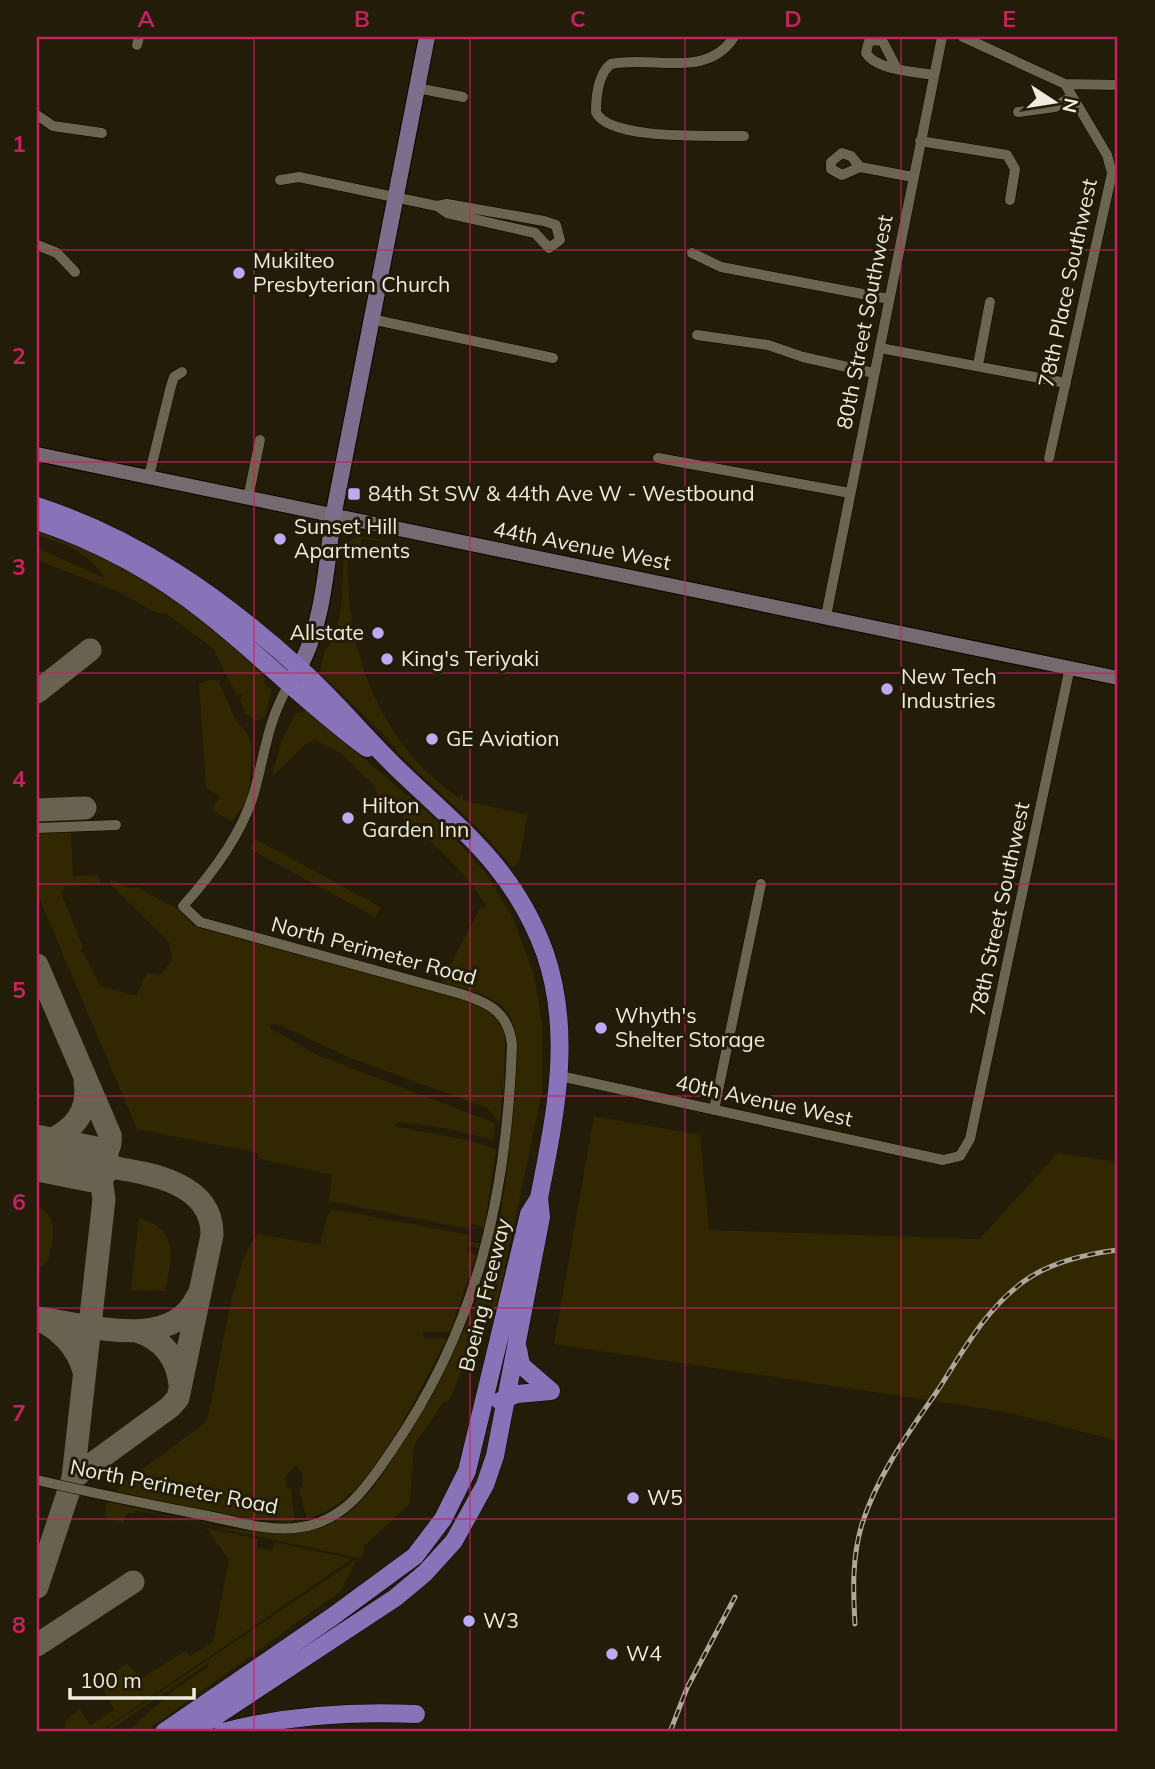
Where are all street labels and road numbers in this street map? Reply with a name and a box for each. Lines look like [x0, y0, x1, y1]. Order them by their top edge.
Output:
street label: 78th Place Southwest [1032, 176, 1102, 389]
street label: 80th Street Southwest [830, 212, 898, 431]
street label: 44th Avenue West [491, 515, 673, 575]
street label: 78th Street Southwest [964, 800, 1034, 1018]
street label: North Perimeter Road [269, 910, 480, 990]
street label: 40th Avenue West [673, 1069, 855, 1131]
street label: Boeing Freeway [452, 1216, 516, 1374]
street label: North Perimeter Road [68, 1453, 280, 1519]

